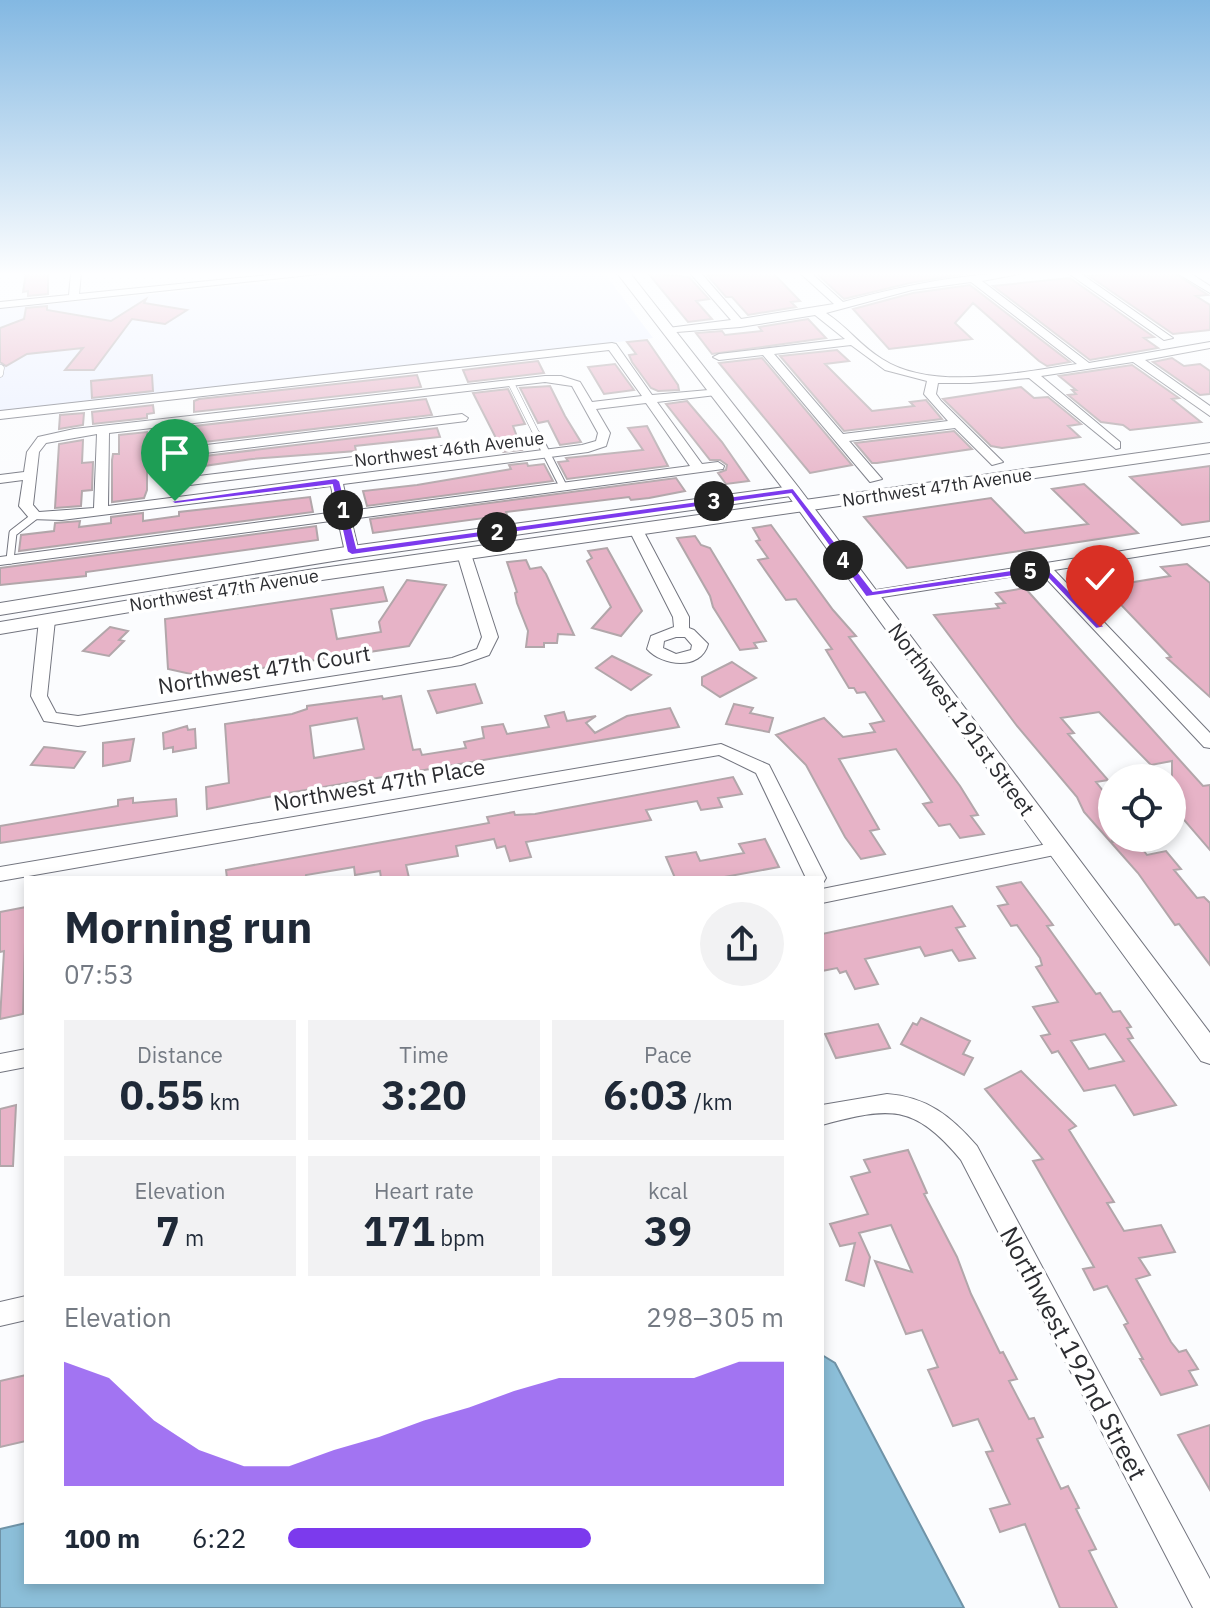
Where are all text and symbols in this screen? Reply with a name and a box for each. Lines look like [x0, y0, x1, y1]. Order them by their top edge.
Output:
pin [141, 419, 209, 501]
street label: Northwest 46th Avenue [353, 426, 545, 472]
icon: arrive [153, 431, 197, 475]
street label: Northwest 47th Avenue [841, 462, 1033, 512]
pin: 3 [694, 481, 734, 521]
text: 3 [707, 486, 721, 515]
pin: 1 [323, 490, 363, 530]
text: 1 [336, 495, 350, 524]
pin: 2 [477, 512, 517, 552]
text: 2 [490, 517, 504, 546]
pin: 4 [823, 540, 863, 580]
text: 4 [836, 545, 850, 574]
pin [1066, 545, 1134, 627]
pin: 5 [1010, 551, 1050, 591]
text: 5 [1023, 556, 1037, 585]
icon: check [1078, 557, 1122, 601]
street label: Northwest 47th Avenue [128, 564, 320, 616]
street label: Northwest 191st Street [882, 617, 1042, 821]
street label: Northwest 47th Court [156, 638, 372, 700]
street label: Northwest 47th Place [271, 751, 487, 817]
map controls [1098, 764, 1186, 852]
button: locate [1098, 764, 1186, 852]
text: Morning run [64, 898, 313, 955]
button: share [700, 902, 784, 986]
text: 07:53 [64, 957, 134, 991]
text: Distance [137, 1040, 223, 1069]
text: Time [399, 1040, 449, 1069]
text: Pace [644, 1040, 692, 1069]
text: 0.55 [120, 1069, 204, 1121]
text: 3:20 [381, 1069, 467, 1121]
text: 6:03 [603, 1069, 688, 1121]
text: km [204, 1087, 240, 1116]
text: /km [688, 1087, 733, 1116]
text: Elevation [134, 1176, 226, 1205]
text: Heart rate [374, 1176, 474, 1205]
text: kcal [648, 1176, 688, 1205]
text: 7 [156, 1205, 180, 1257]
text: 171 [363, 1205, 435, 1257]
text: 39 [644, 1205, 692, 1257]
street label: Northwest 192nd Street [993, 1220, 1155, 1486]
text: m [180, 1223, 204, 1252]
text: bpm [435, 1223, 485, 1252]
text: Elevation [64, 1300, 172, 1334]
text: 298–305 m [646, 1300, 784, 1334]
text: 100 m [64, 1521, 140, 1555]
text: 6:22 [192, 1521, 246, 1555]

